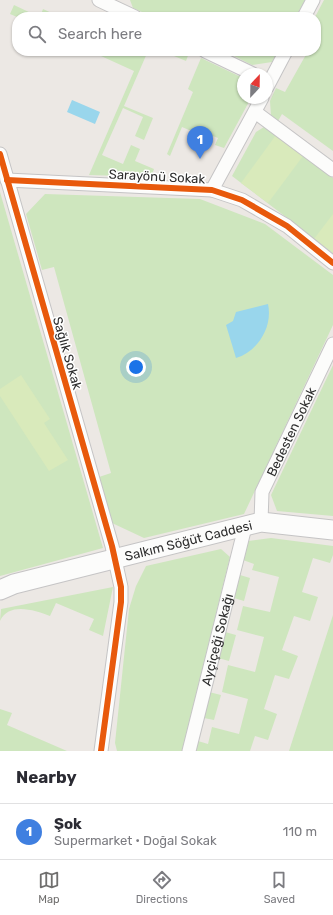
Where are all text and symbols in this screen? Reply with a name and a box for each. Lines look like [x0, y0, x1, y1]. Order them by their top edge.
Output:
search box [12, 12, 321, 56]
icon: search [26, 23, 48, 45]
text: Search here [58, 25, 142, 43]
north arrow [237, 68, 273, 104]
pin: 1 [187, 126, 213, 159]
street label: Sarayönü Sokak [108, 166, 206, 187]
street label: Sağlık Sokak [49, 315, 85, 392]
your location [126, 357, 146, 377]
street label: Bedesten Sokak [264, 385, 319, 479]
street label: Salkım Söğüt Caddesi [123, 518, 254, 564]
street label: Ayçiçeği Sokağı [199, 592, 236, 687]
text: Nearby [16, 767, 77, 787]
text: Şok [54, 815, 82, 833]
text: 1 [26, 824, 32, 839]
text: 110 m [283, 824, 317, 839]
text: Supermarket · Doğal Sokak [54, 833, 217, 848]
tab: Map [38, 869, 60, 906]
tab: Directions [136, 869, 188, 906]
tab: Saved [264, 869, 295, 906]

